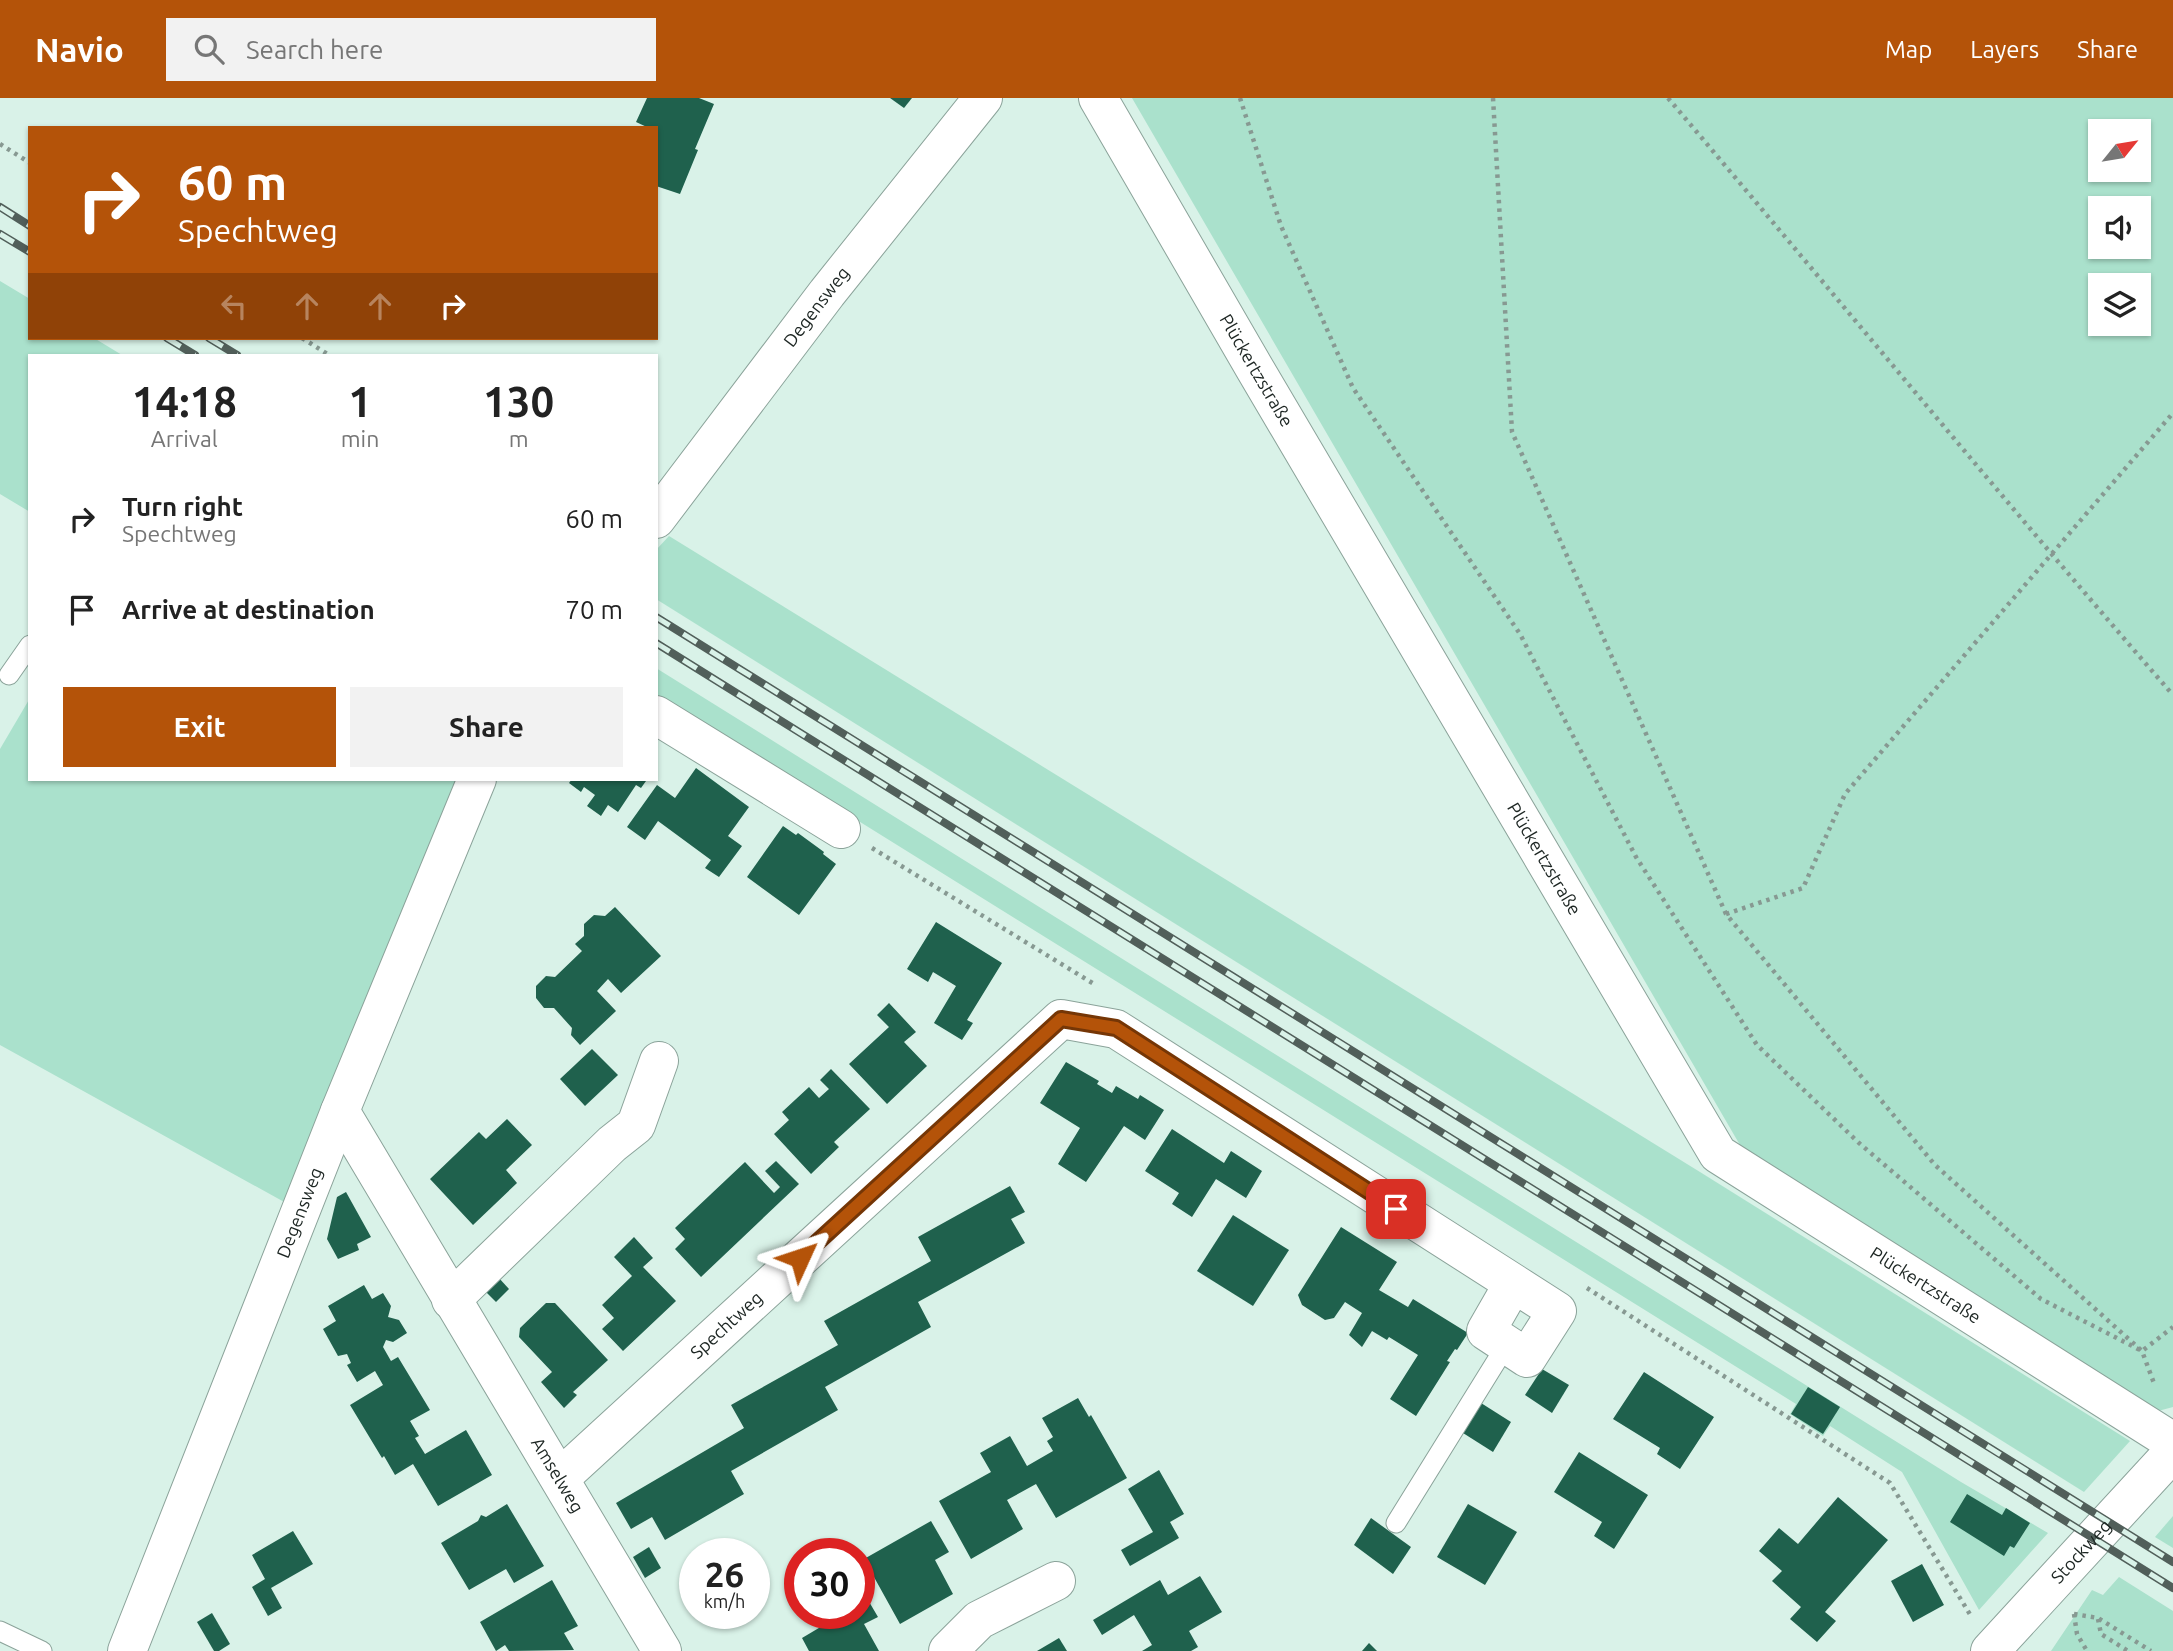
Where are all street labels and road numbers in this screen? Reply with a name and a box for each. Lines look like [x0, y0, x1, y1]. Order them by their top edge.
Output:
street label: Degensweg [779, 263, 853, 350]
street label: Plückertzstraße [1216, 310, 1298, 430]
street label: Plückertzstraße [1504, 799, 1586, 918]
street label: Degensweg [272, 1164, 326, 1260]
street label: Plückertzstraße [1867, 1242, 1985, 1327]
street label: Spechtweg [686, 1287, 766, 1362]
street label: Amselweg [528, 1433, 588, 1516]
street label: Stockweg [2047, 1515, 2115, 1587]

